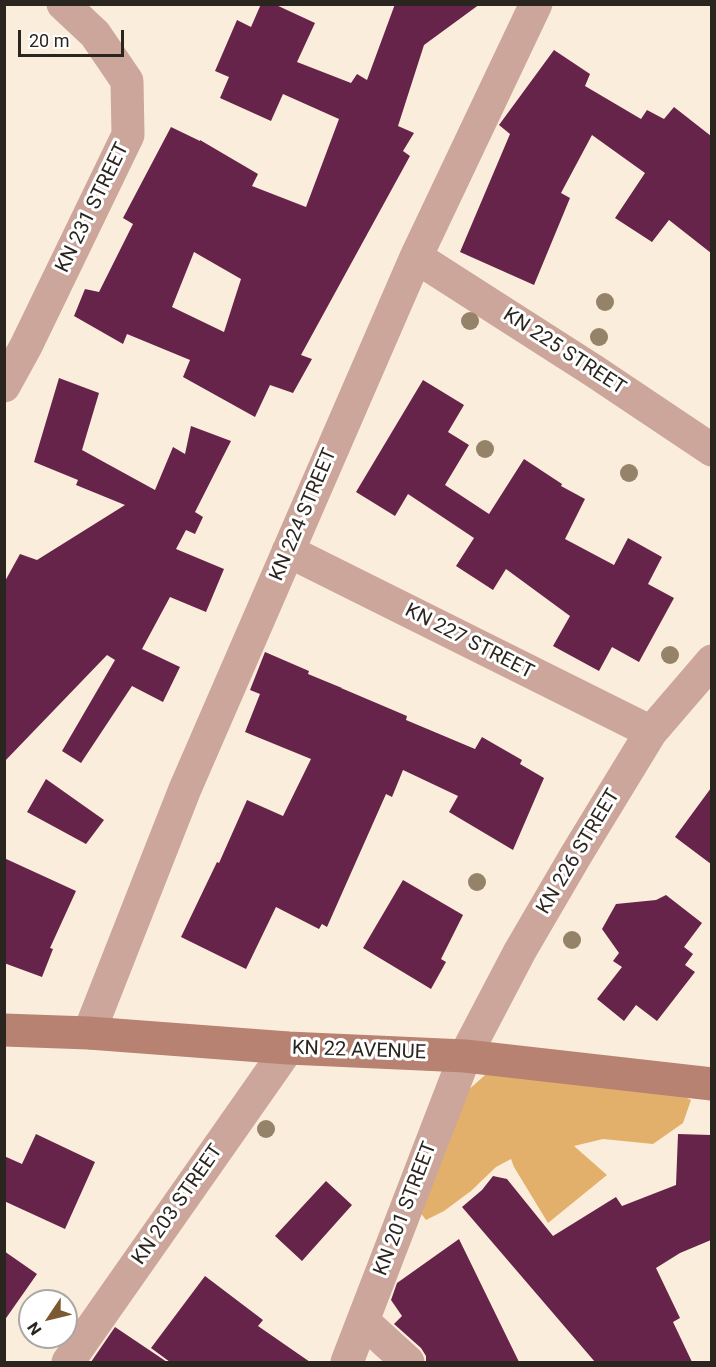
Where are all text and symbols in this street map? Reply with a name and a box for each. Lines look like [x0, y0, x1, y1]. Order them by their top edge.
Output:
scale bar [21, 18, 128, 56]
text: 20 m [29, 30, 69, 51]
street label: KN 231 STREET [51, 139, 135, 277]
street label: KN 225 STREET [498, 303, 630, 401]
street label: KN 224 STREET [265, 445, 343, 585]
street label: KN 227 STREET [401, 599, 537, 685]
street label: KN 226 STREET [532, 785, 626, 919]
street label: KN 22 AVENUE [292, 1037, 426, 1065]
street label: KN 201 STREET [369, 1139, 443, 1279]
street label: KN 203 STREET [128, 1140, 228, 1270]
north arrow [18, 1289, 78, 1349]
text: N [23, 1318, 46, 1339]

